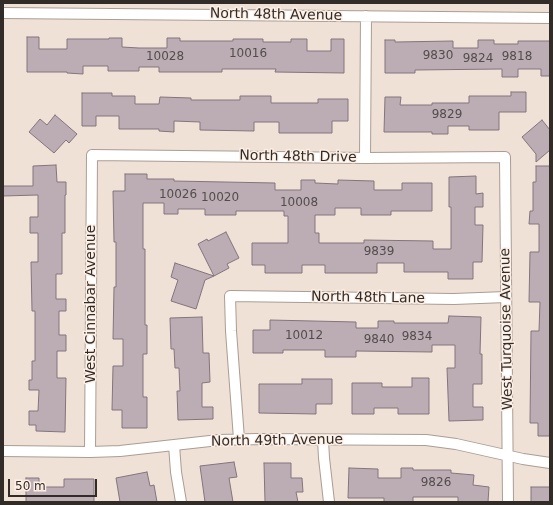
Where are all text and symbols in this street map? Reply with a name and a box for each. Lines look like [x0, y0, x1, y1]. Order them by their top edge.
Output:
street label: North 48th Avenue [210, 5, 342, 25]
house number: 10016 [229, 47, 267, 61]
house number: 9830 [423, 49, 453, 63]
house number: 10028 [146, 50, 184, 64]
house number: 9818 [502, 50, 532, 64]
house number: 9824 [463, 52, 493, 66]
house number: 9829 [432, 108, 462, 122]
street label: North 48th Drive [239, 148, 357, 166]
house number: 10026 [159, 188, 197, 202]
house number: 10020 [201, 191, 239, 205]
house number: 10008 [280, 196, 318, 210]
street label: West Cinnabar Avenue [83, 225, 99, 383]
house number: 9839 [364, 245, 394, 259]
street label: West Turquoise Avenue [497, 248, 517, 410]
street label: North 48th Lane [311, 289, 425, 307]
house number: 10012 [285, 329, 323, 343]
house number: 9834 [402, 330, 432, 344]
house number: 9840 [364, 333, 394, 347]
street label: North 49th Avenue [211, 431, 343, 451]
scale bar [10, 471, 99, 497]
house number: 9826 [421, 476, 451, 490]
text: 50 m [15, 479, 46, 493]

